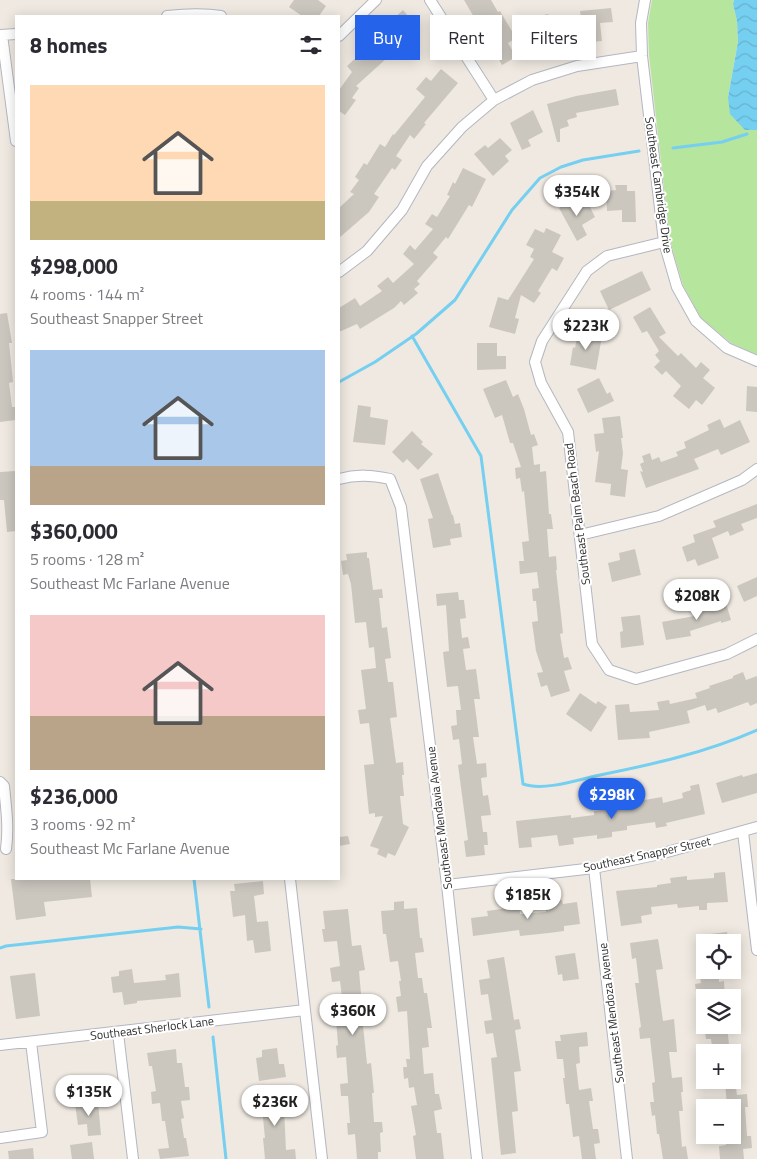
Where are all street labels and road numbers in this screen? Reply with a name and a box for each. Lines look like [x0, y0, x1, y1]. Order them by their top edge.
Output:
street label: Southeast Cambridge Drive [640, 116, 678, 254]
street label: Southeast Palm Beach Road [559, 442, 595, 586]
street label: Southeast Mendavia Avenue [421, 745, 457, 891]
street label: Southeast Snapper Street [582, 831, 713, 877]
street label: Southeast Mendoza Avenue [593, 942, 629, 1084]
street label: Southeast Sherlock Lane [89, 1011, 215, 1045]

